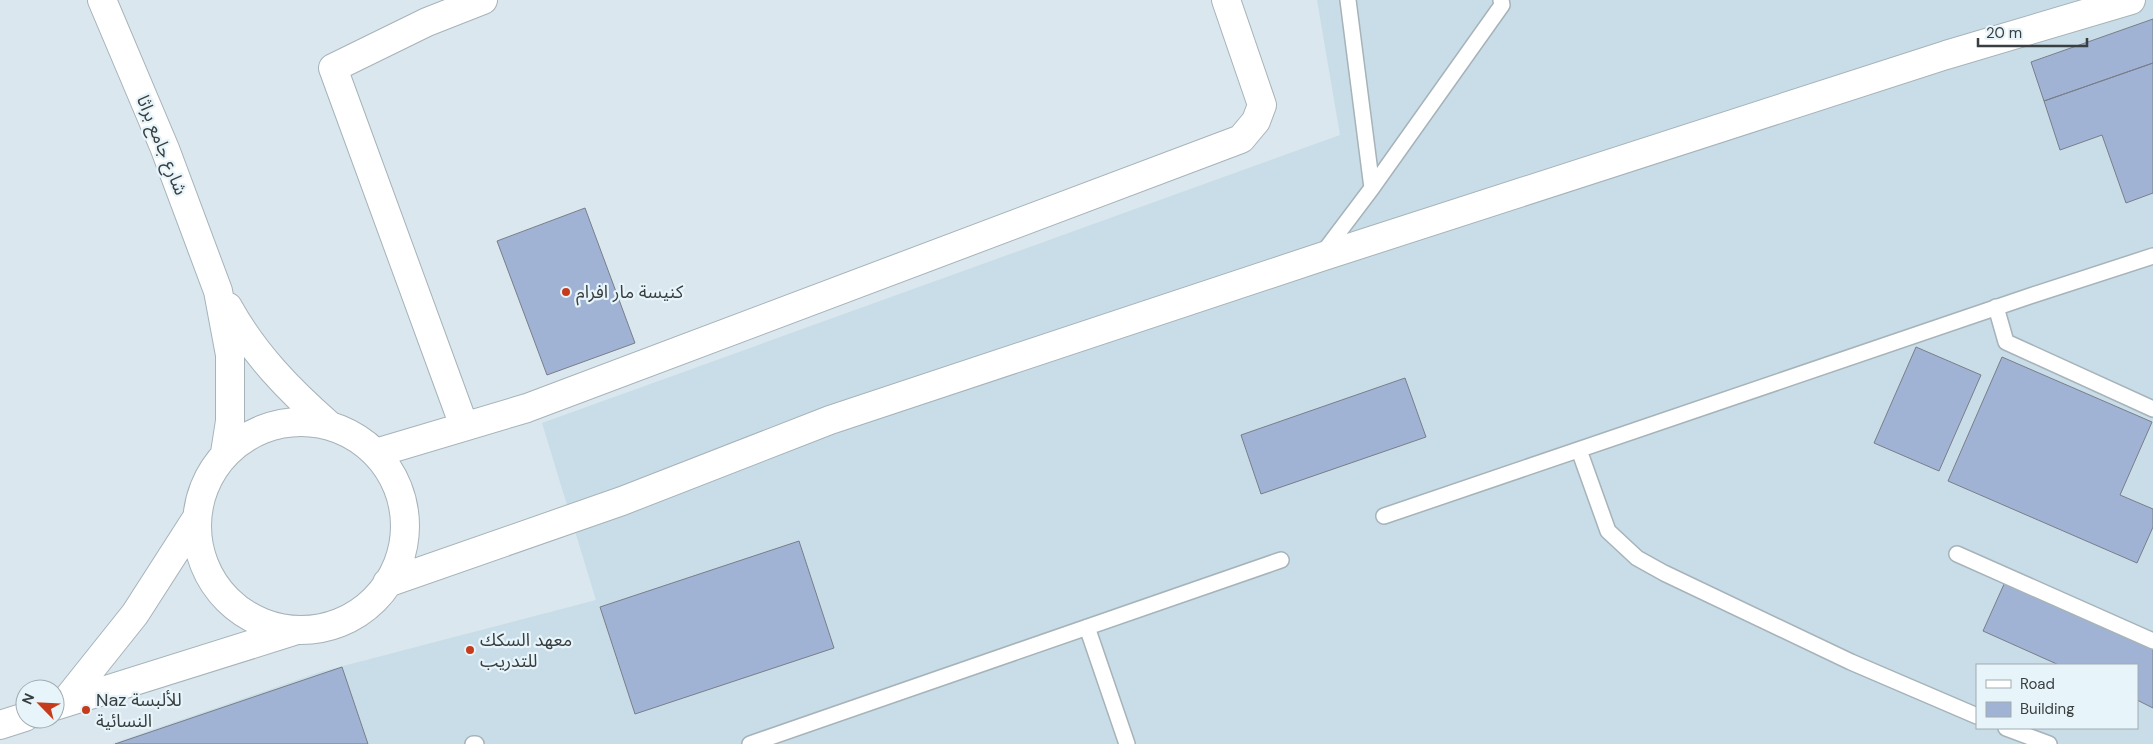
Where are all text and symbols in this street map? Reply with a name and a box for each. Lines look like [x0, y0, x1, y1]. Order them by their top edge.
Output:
scale bar [1978, 15, 2087, 47]
text: 20 m [1986, 23, 2022, 43]
street label: شارع جامع براثا [129, 91, 193, 199]
place label: كنيسة مار افرام [576, 280, 684, 306]
marker: كنيسة مار افرام [560, 286, 572, 298]
place label: معهد السكك للتدريب [480, 628, 572, 673]
marker: معهد السكك للتدريب [464, 644, 476, 656]
legend [1976, 664, 2138, 729]
text: Road [2020, 674, 2055, 694]
north arrow [15, 679, 65, 729]
place label: Naz للألبسة النسائية [96, 688, 182, 733]
text: N [18, 690, 38, 707]
text: Building [2020, 699, 2075, 719]
marker: Naz للألبسة النسائية [80, 704, 92, 716]

